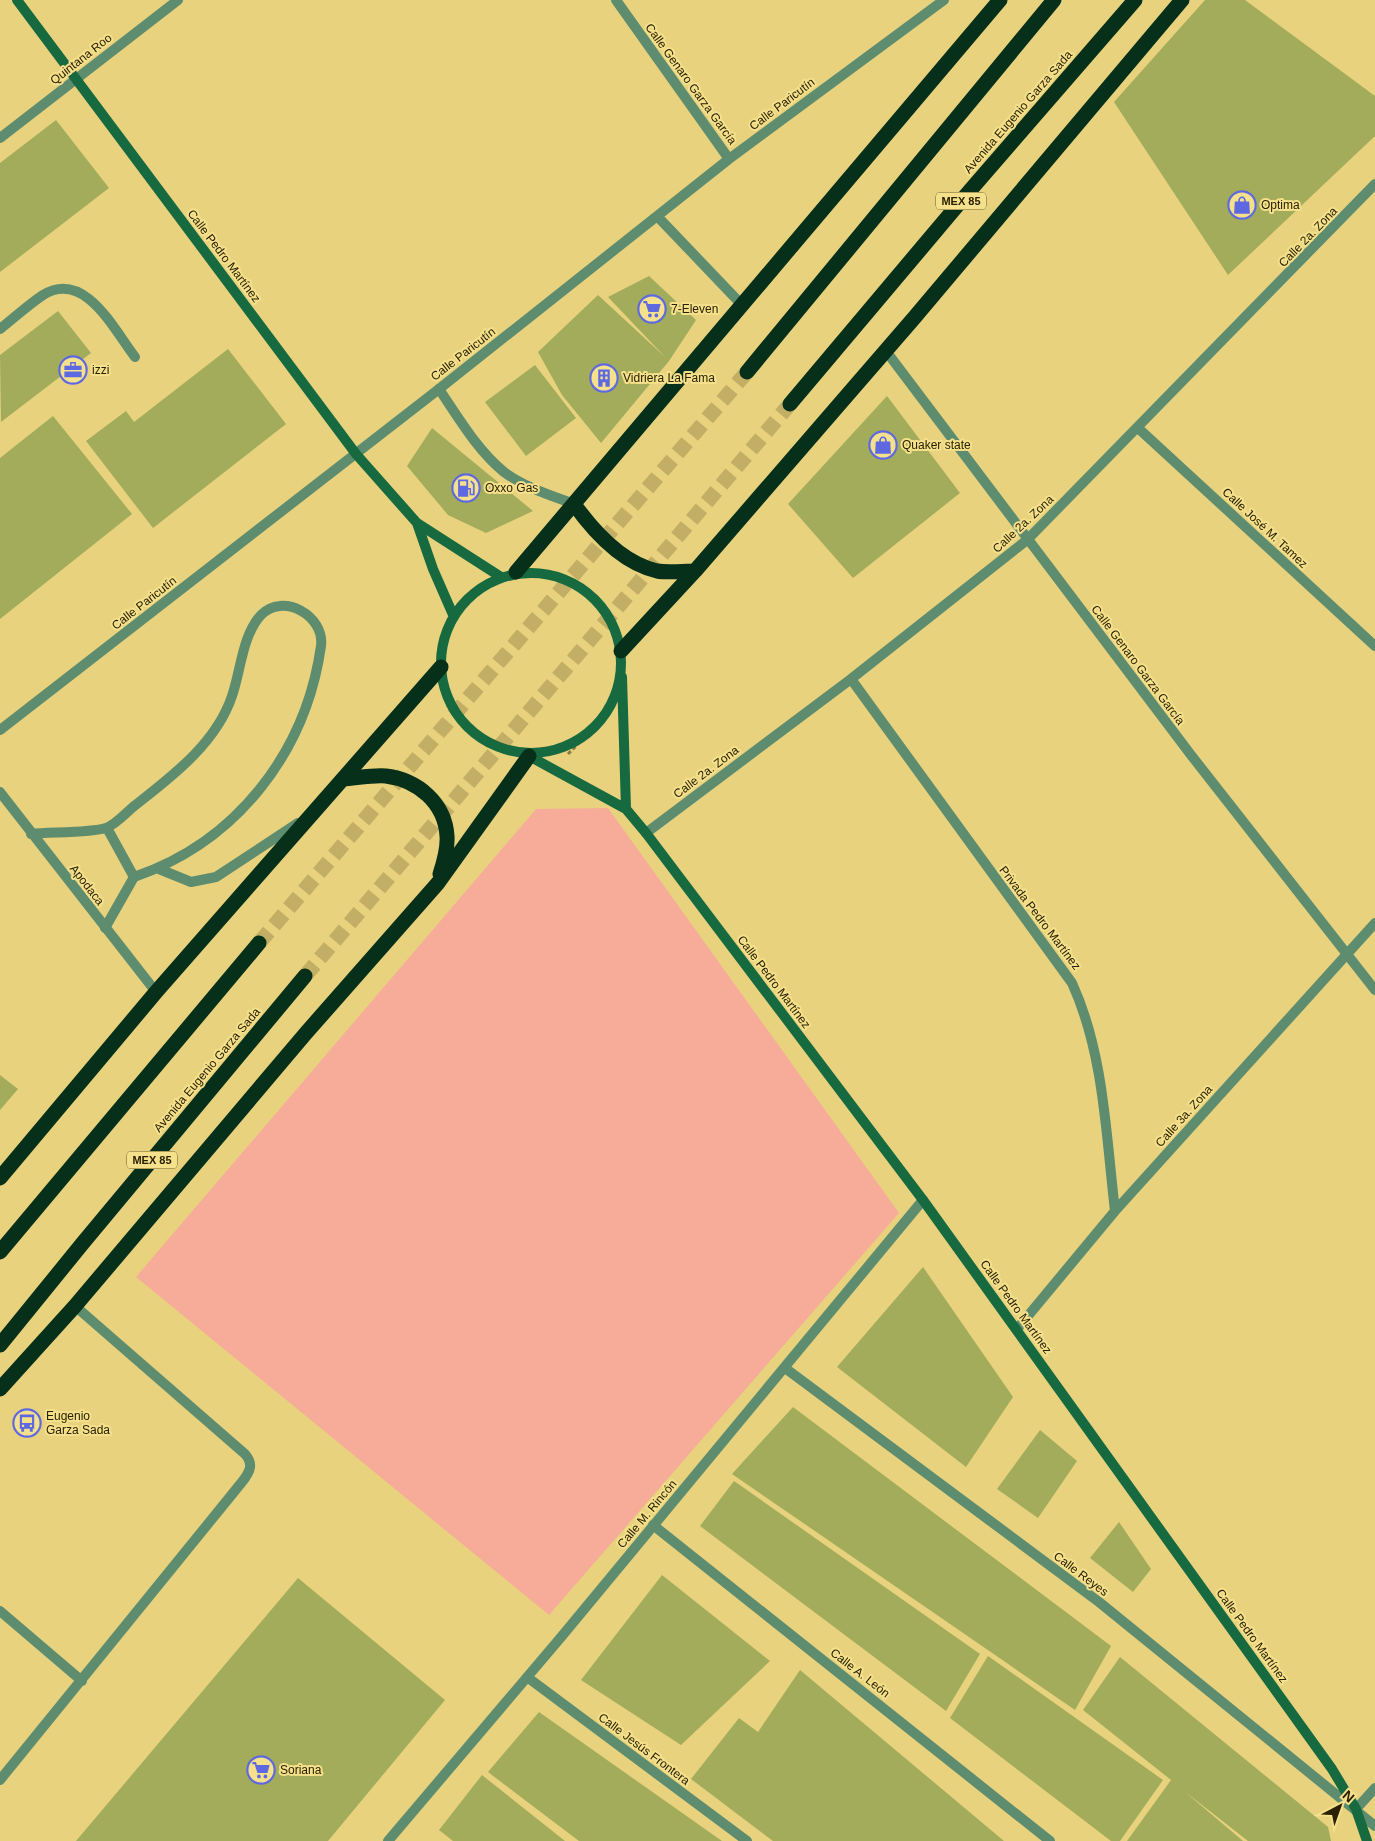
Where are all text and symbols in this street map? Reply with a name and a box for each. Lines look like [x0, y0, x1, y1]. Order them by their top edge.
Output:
street label: Calle Genaro Garza García [642, 21, 740, 147]
street label: Quintana Roo [48, 30, 115, 87]
street label: Avenida Eugenio Garza Sada [961, 48, 1075, 176]
street label: Calle Paricutín [747, 75, 817, 133]
shop icon: Optima [1227, 190, 1257, 220]
road number: MEX 85 [936, 192, 986, 210]
place label: Optima [1261, 198, 1300, 212]
street label: Calle 2a. Zona [1276, 204, 1340, 270]
street label: Calle Pedro Martínez [184, 207, 264, 305]
supermarket icon: 7-Eleven [637, 294, 667, 324]
place label: 7-Eleven [671, 302, 718, 316]
street label: Calle Paricutín [428, 324, 498, 384]
office icon: izzi [58, 355, 88, 385]
place label: izzi [92, 363, 109, 377]
building icon: Vidriera La Fama [589, 363, 619, 393]
place label: Vidriera La Fama [623, 371, 715, 385]
shop icon: Quaker state [868, 430, 898, 460]
place label: Quaker state [902, 438, 971, 452]
fuel station icon: Oxxo Gas [451, 473, 481, 503]
place label: Oxxo Gas [485, 481, 538, 495]
street label: Calle José M. Tamez [1220, 485, 1310, 571]
street label: Calle 2a. Zona [990, 492, 1057, 556]
street label: Calle Paricutín [109, 573, 179, 633]
street label: Calle Genaro Garza García [1088, 602, 1188, 728]
street label: Calle 2a. Zona [671, 743, 742, 801]
street label: Apodaca [67, 862, 107, 908]
street label: Privada Pedro Martínez [996, 863, 1084, 973]
street label: Calle Pedro Martínez [734, 933, 814, 1031]
street label: Avenida Eugenio Garza Sada [151, 1005, 263, 1135]
street label: Calle 3a. Zona [1153, 1082, 1216, 1150]
road number: MEX 85 [127, 1152, 177, 1168]
street label: Calle Pedro Martínez [977, 1257, 1055, 1357]
bus stop icon: Eugenio Garza Sada [12, 1408, 42, 1438]
place label: Eugenio Garza Sada [46, 1409, 110, 1437]
street label: Calle M. Rincón [614, 1477, 680, 1551]
street label: Calle Reyes [1051, 1549, 1111, 1599]
street label: Calle Pedro Martínez [1213, 1586, 1291, 1686]
street label: Calle A. León [828, 1646, 892, 1700]
street label: Calle Jesús Frontera [596, 1710, 693, 1788]
supermarket icon: Soriana [246, 1755, 276, 1785]
place label: Soriana [280, 1763, 322, 1777]
north arrow [1315, 1781, 1365, 1831]
text: N [1339, 1787, 1358, 1806]

